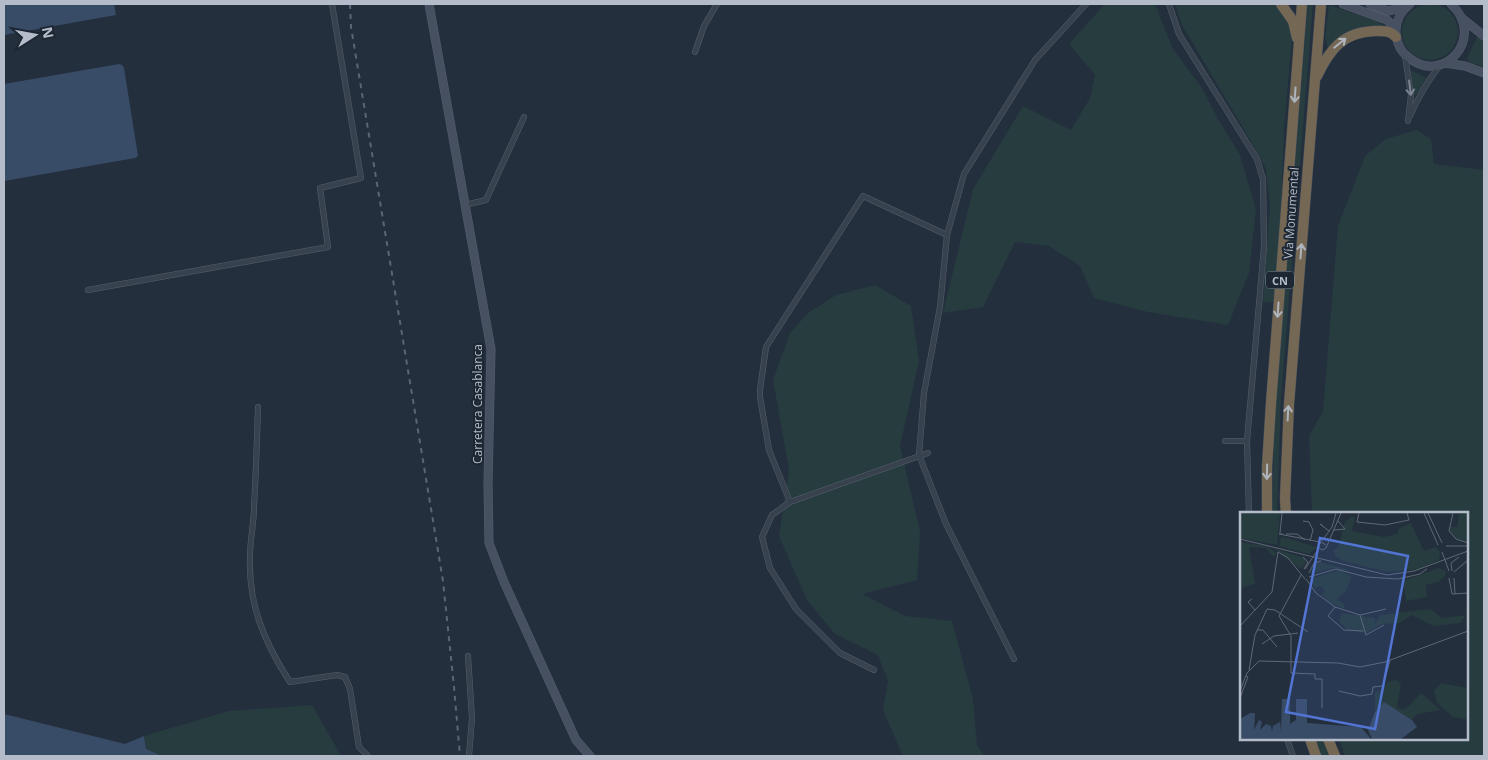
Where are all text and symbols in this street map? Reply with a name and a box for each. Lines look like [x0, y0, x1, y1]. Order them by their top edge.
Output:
north arrow [10, 10, 60, 60]
text: N [38, 25, 59, 40]
one-way arrow [1333, 38, 1346, 49]
one-way arrow [1405, 80, 1415, 96]
one-way arrow [1290, 87, 1300, 103]
street label: Vía Monumental [1279, 167, 1303, 259]
one-way arrow [1296, 243, 1305, 259]
road number: CN [1266, 272, 1294, 288]
one-way arrow [1273, 301, 1283, 317]
street label: Carretera Casablanca [469, 344, 486, 464]
one-way arrow [1284, 405, 1293, 421]
one-way arrow [1262, 463, 1272, 479]
inset map [1240, 512, 1468, 740]

